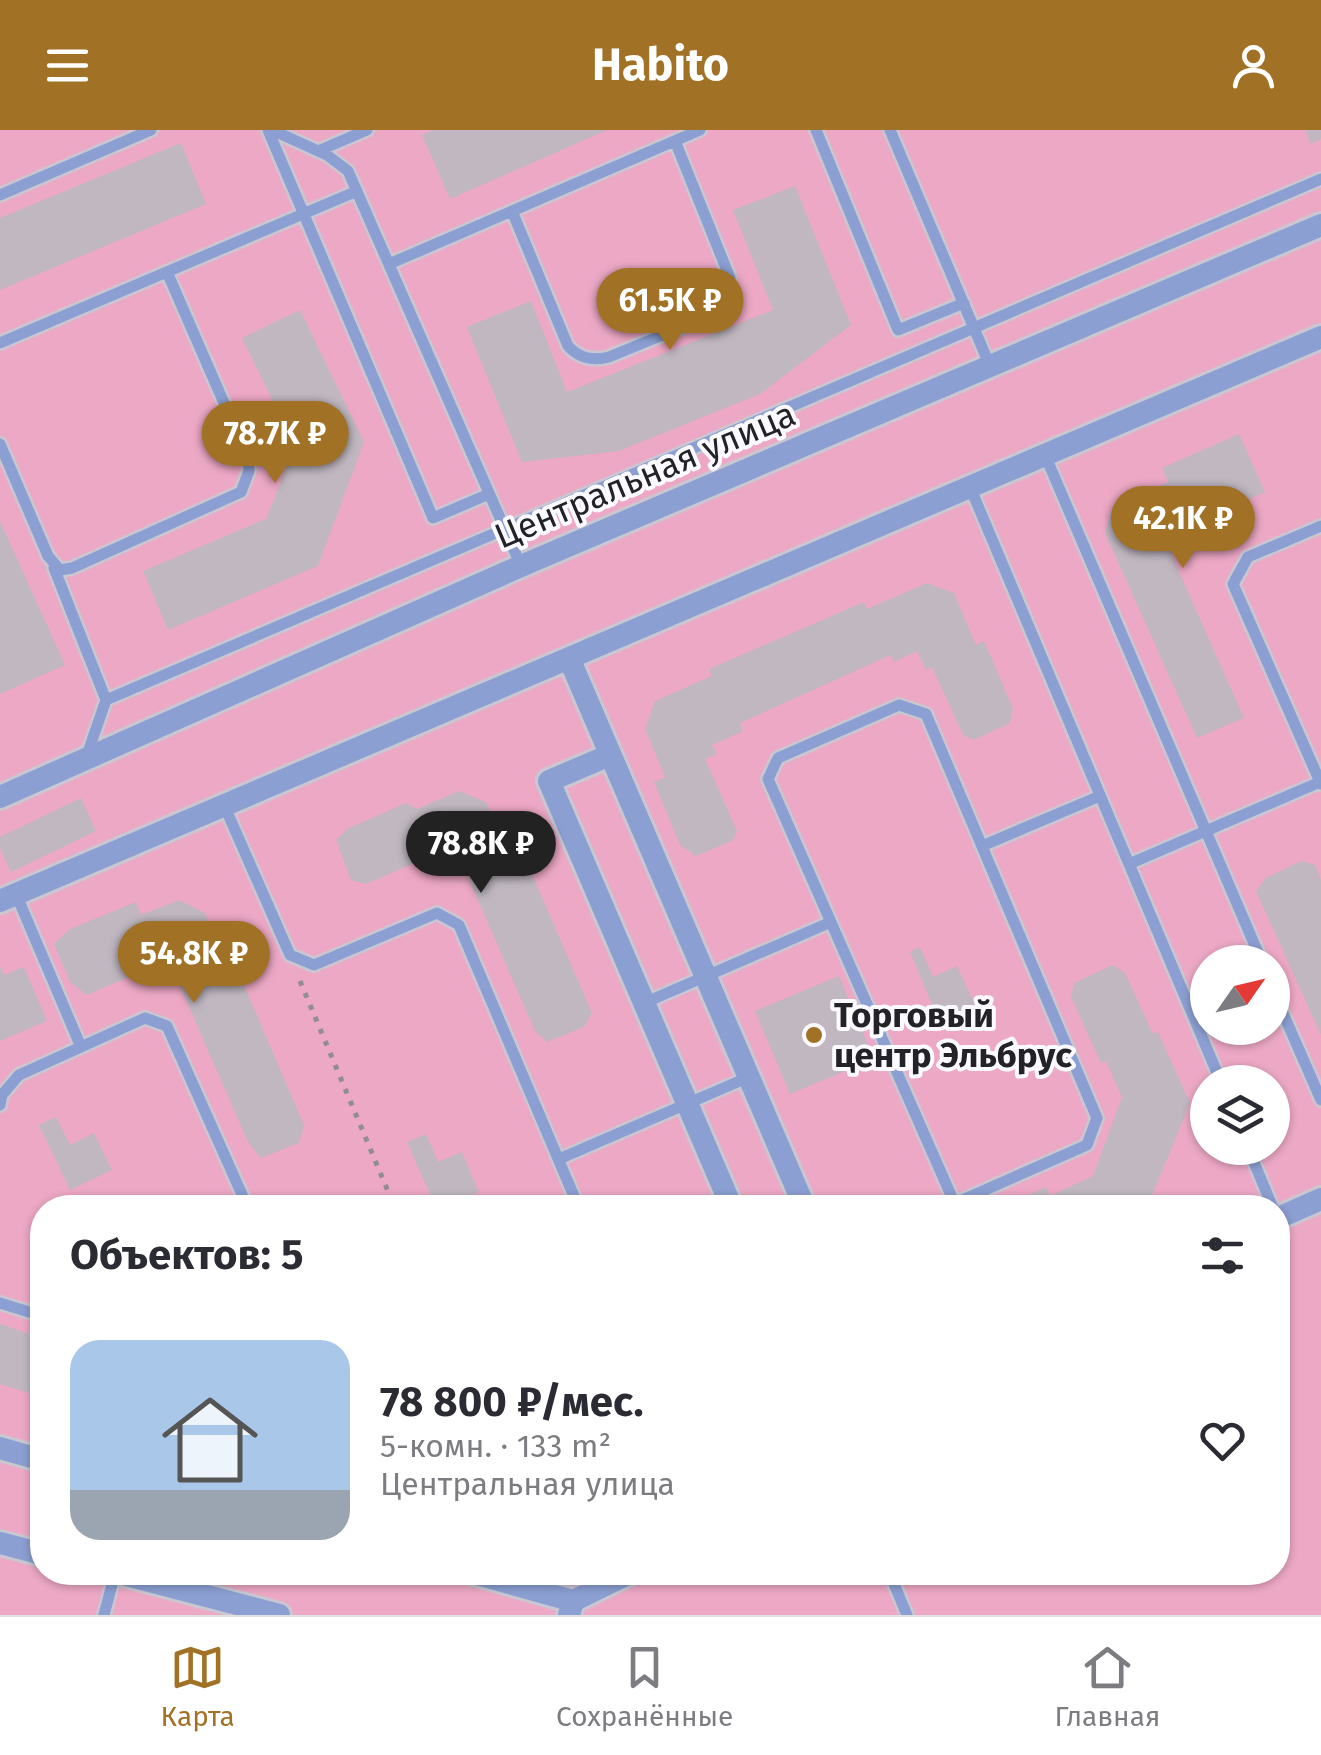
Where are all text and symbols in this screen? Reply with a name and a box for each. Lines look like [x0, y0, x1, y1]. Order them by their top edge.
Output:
icon: menu [40, 38, 95, 93]
text: Habito [592, 38, 729, 92]
icon: person [1226, 38, 1281, 93]
pin: 61.5K ₽ [578, 268, 762, 353]
text: 61.5K ₽ [618, 281, 722, 319]
street label: Центральная улица [488, 393, 802, 557]
pin: 78.7K ₽ [183, 401, 367, 486]
text: 78.7K ₽ [224, 414, 326, 452]
pin: 42.1K ₽ [1091, 486, 1275, 571]
text: 42.1K ₽ [1133, 499, 1233, 537]
pin: 78.8K ₽ [389, 811, 573, 896]
text: 78.8K ₽ [428, 824, 534, 862]
pin: 54.8K ₽ [102, 921, 286, 1006]
text: 54.8K ₽ [140, 934, 248, 972]
north arrow [1190, 945, 1290, 1045]
map controls [1190, 945, 1290, 1165]
place label: Торговый центр Эльбрус [834, 994, 1072, 1076]
marker: Торговый центр Эльбрус [803, 1024, 825, 1046]
button: layers [1190, 1065, 1290, 1165]
icon: filters [1195, 1228, 1250, 1283]
text: Объектов: 5 [70, 1230, 303, 1280]
text: 78 800 ₽/мес. [380, 1377, 644, 1427]
icon: home [150, 1380, 270, 1500]
icon: heart [1195, 1413, 1250, 1468]
text: 5-комн. · 133 m² [380, 1427, 611, 1465]
text: Центральная улица [380, 1465, 675, 1503]
tab: Карта [161, 1640, 235, 1733]
tab: Сохранённые [556, 1640, 733, 1733]
tab: Главная [1055, 1640, 1160, 1733]

